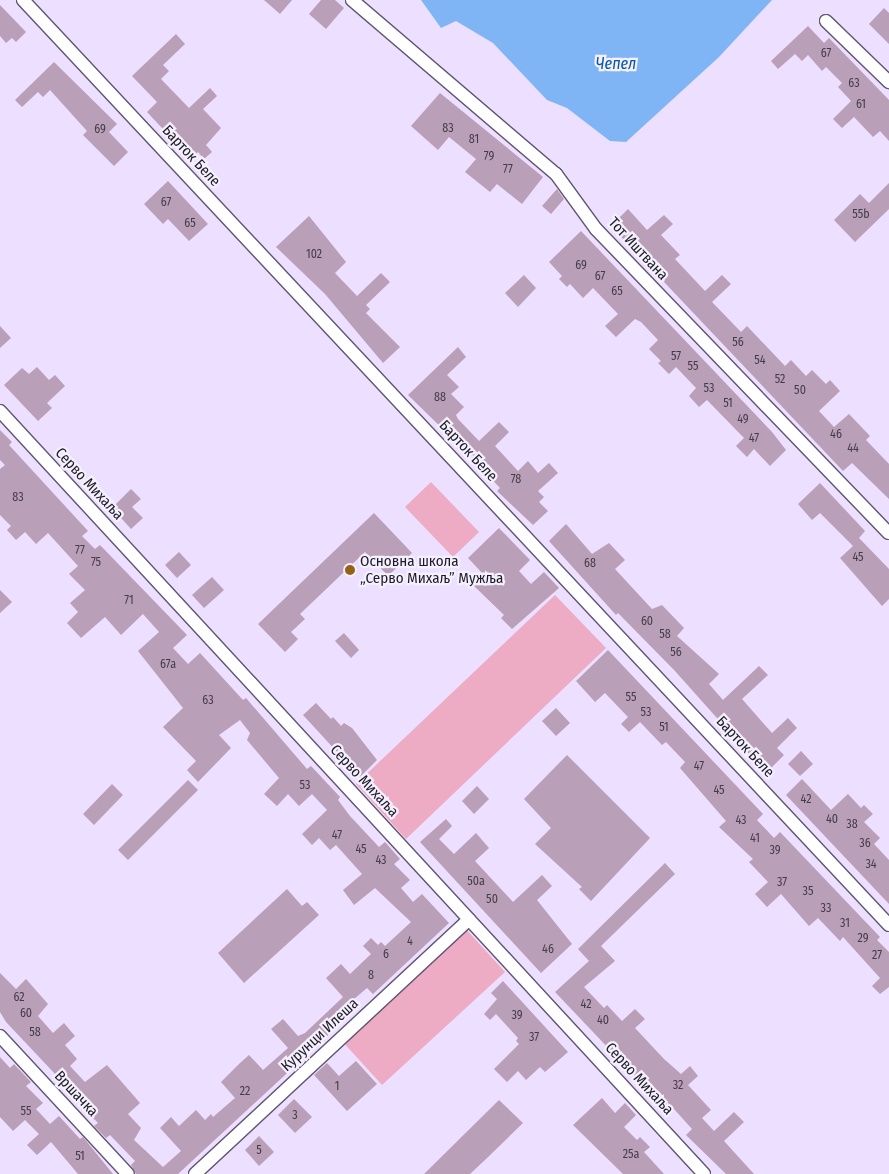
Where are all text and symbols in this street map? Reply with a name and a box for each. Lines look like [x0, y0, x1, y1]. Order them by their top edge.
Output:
house number: 67 [821, 47, 831, 61]
water label: Чепел [596, 54, 636, 74]
house number: 63 [848, 77, 860, 91]
house number: 61 [856, 98, 866, 112]
street label: Барток Беле [158, 122, 224, 190]
house number: 83 [442, 122, 454, 136]
house number: 69 [94, 123, 106, 137]
house number: 81 [469, 133, 479, 147]
house number: 79 [484, 150, 494, 164]
house number: 77 [503, 163, 513, 177]
house number: 67 [161, 196, 171, 210]
house number: 55b [852, 208, 870, 222]
street label: Тот Иштвана [604, 214, 672, 284]
house number: 65 [184, 217, 196, 231]
house number: 102 [306, 248, 322, 262]
house number: 69 [575, 259, 587, 273]
house number: 67 [595, 270, 605, 284]
house number: 65 [611, 285, 623, 299]
house number: 56 [732, 336, 744, 350]
house number: 57 [671, 350, 681, 364]
house number: 54 [754, 354, 766, 368]
house number: 55 [688, 360, 698, 374]
house number: 52 [775, 373, 785, 387]
house number: 53 [704, 382, 714, 396]
house number: 50 [794, 384, 806, 398]
house number: 88 [434, 391, 446, 405]
house number: 51 [723, 397, 733, 411]
house number: 49 [737, 413, 749, 427]
street label: Барток Беле [435, 417, 501, 485]
house number: 46 [830, 428, 842, 442]
house number: 47 [749, 432, 759, 446]
house number: 44 [847, 442, 859, 456]
street label: Серво Михаља [51, 444, 127, 524]
house number: 78 [511, 473, 521, 487]
house number: 83 [12, 491, 24, 505]
house number: 77 [75, 544, 85, 558]
house number: 45 [852, 551, 864, 565]
place label: Основна школа „Серво Михаљ” Мужља [360, 552, 503, 587]
house number: 75 [91, 556, 101, 570]
house number: 68 [584, 557, 596, 571]
marker: Основна школа „Серво Михаљ” Мужља [344, 564, 356, 576]
house number: 71 [124, 594, 134, 608]
house number: 60 [641, 615, 653, 629]
house number: 58 [659, 628, 671, 642]
house number: 56 [670, 646, 682, 660]
house number: 67a [160, 658, 176, 672]
house number: 55 [626, 691, 636, 705]
house number: 63 [202, 694, 214, 708]
house number: 53 [641, 706, 651, 720]
street label: Барток Беле [712, 713, 778, 781]
house number: 51 [659, 721, 669, 735]
street label: Серво Михаља [326, 741, 402, 821]
house number: 47 [694, 760, 704, 774]
house number: 53 [300, 779, 310, 793]
house number: 45 [713, 784, 725, 798]
house number: 42 [801, 793, 811, 807]
house number: 40 [826, 813, 838, 827]
house number: 43 [735, 814, 747, 828]
house number: 38 [846, 818, 858, 832]
house number: 47 [332, 829, 342, 843]
house number: 41 [750, 832, 760, 846]
house number: 36 [859, 837, 871, 851]
house number: 45 [355, 843, 367, 857]
house number: 39 [769, 844, 781, 858]
house number: 43 [375, 854, 387, 868]
house number: 34 [865, 858, 877, 872]
house number: 50a [467, 875, 485, 889]
house number: 37 [777, 876, 787, 890]
house number: 35 [803, 885, 813, 899]
house number: 50 [486, 893, 498, 907]
house number: 33 [821, 902, 831, 916]
house number: 31 [840, 917, 850, 931]
house number: 29 [857, 932, 869, 946]
house number: 4 [407, 935, 413, 949]
house number: 46 [542, 943, 554, 957]
house number: 6 [383, 948, 389, 962]
house number: 27 [872, 949, 882, 963]
house number: 8 [368, 969, 374, 983]
house number: 62 [13, 991, 25, 1005]
street label: Курунци Илеша [278, 995, 362, 1075]
house number: 42 [581, 998, 591, 1012]
house number: 60 [20, 1007, 32, 1021]
house number: 39 [511, 1009, 523, 1023]
house number: 40 [597, 1014, 609, 1028]
house number: 58 [29, 1026, 41, 1040]
house number: 37 [529, 1031, 539, 1045]
street label: Серво Михаља [601, 1039, 677, 1119]
street label: Вршачка [50, 1067, 102, 1121]
house number: 32 [673, 1079, 683, 1093]
house number: 1 [335, 1080, 339, 1094]
house number: 22 [240, 1085, 250, 1099]
house number: 55 [21, 1105, 31, 1119]
house number: 3 [292, 1109, 298, 1123]
house number: 5 [256, 1144, 262, 1158]
house number: 25a [623, 1148, 639, 1162]
house number: 51 [75, 1150, 85, 1164]

